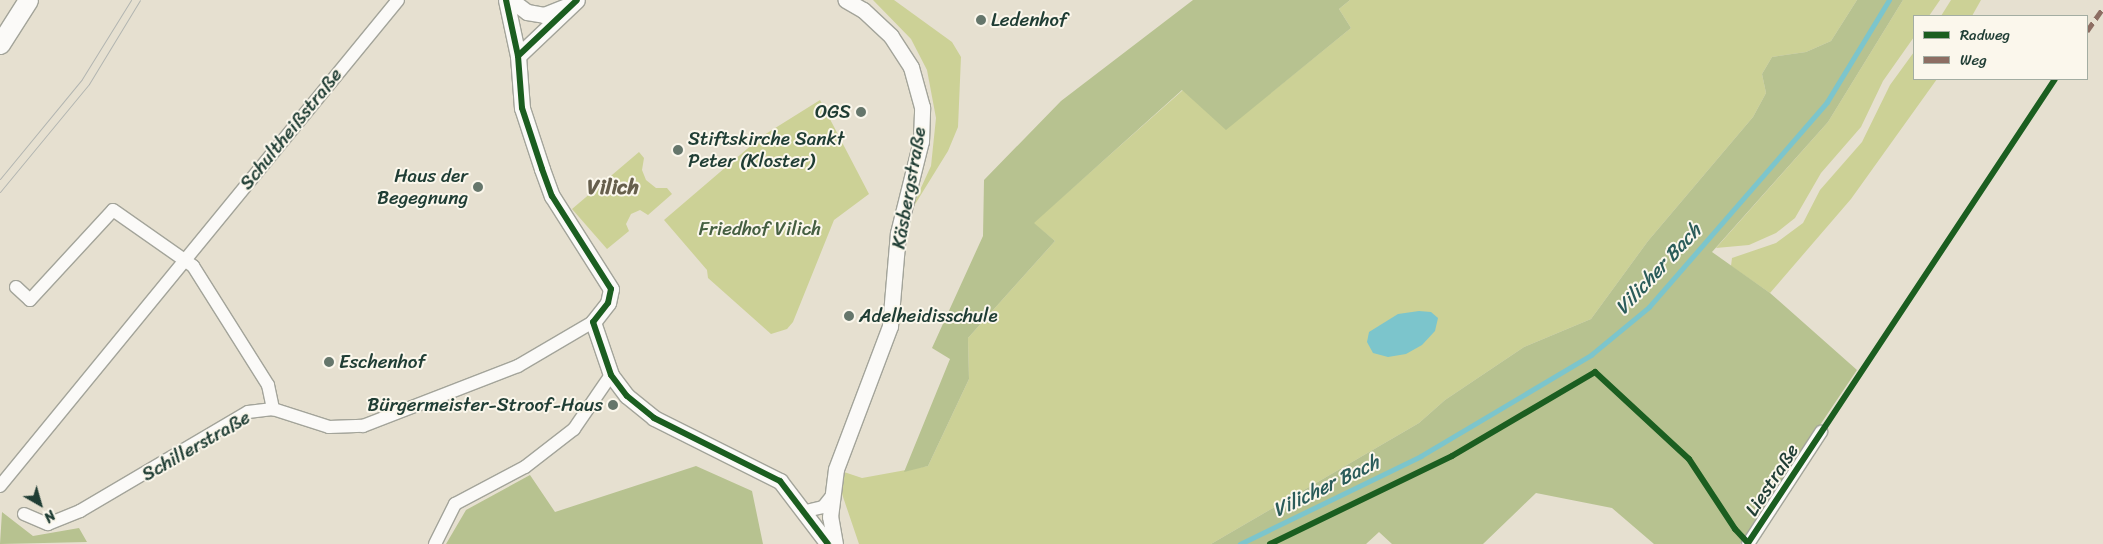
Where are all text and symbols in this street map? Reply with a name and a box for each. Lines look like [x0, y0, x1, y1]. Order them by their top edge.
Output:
place label: Ledenhof [991, 9, 1067, 31]
marker: Ledenhof [975, 14, 987, 26]
legend [1913, 15, 2088, 80]
text: Radweg [1960, 22, 2010, 48]
text: Weg [1960, 47, 1987, 73]
street label: Schultheißstraße [235, 64, 347, 194]
place label: OGS [815, 101, 851, 123]
marker: OGS [855, 106, 867, 118]
street label: Käsbergstraße [887, 125, 931, 251]
place label: Stiftskirche Sankt Peter (Kloster) [688, 128, 844, 172]
marker: Stiftskirche Sankt Peter (Kloster) [672, 144, 684, 156]
place label: Haus der Begegnung [377, 165, 468, 209]
district label: Vilich [587, 174, 639, 200]
marker: Haus der Begegnung [472, 181, 484, 193]
park label: Friedhof Vilich [699, 218, 821, 240]
water label: Vilicher Bach [1610, 219, 1706, 319]
place label: Adelheidisschule [859, 305, 998, 327]
marker: Adelheidisschule [843, 310, 855, 322]
place label: Eschenhof [339, 351, 426, 373]
marker: Eschenhof [323, 356, 335, 368]
place label: Bürgermeister-Stroof-Haus [367, 394, 603, 416]
marker: Bürgermeister-Stroof-Haus [607, 399, 619, 411]
street label: Schillerstraße [138, 406, 254, 486]
street label: Liestraße [1740, 440, 1804, 520]
water label: Vilicher Bach [1269, 450, 1383, 522]
north arrow [15, 479, 65, 529]
text: N [38, 503, 61, 529]

